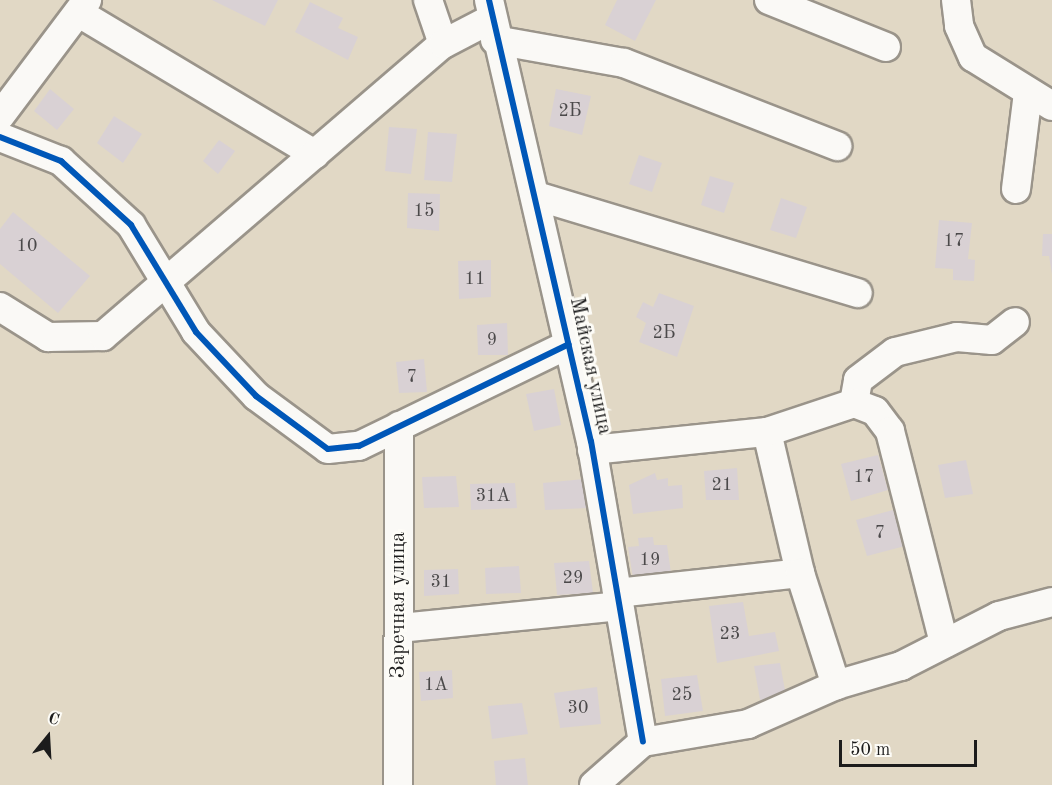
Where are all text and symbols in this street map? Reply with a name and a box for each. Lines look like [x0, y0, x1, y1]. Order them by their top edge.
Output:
house number: 2Б [558, 100, 582, 122]
house number: 15 [414, 200, 434, 222]
house number: 17 [944, 230, 964, 252]
house number: 10 [17, 235, 37, 257]
house number: 11 [465, 268, 485, 290]
street label: Майская улица [563, 295, 617, 437]
house number: 2Б [652, 322, 676, 344]
house number: 9 [487, 329, 497, 351]
house number: 7 [407, 366, 417, 388]
house number: 17 [854, 466, 874, 488]
house number: 21 [712, 474, 732, 496]
house number: 31А [476, 485, 510, 507]
house number: 7 [875, 522, 885, 544]
street label: Заречная улица [386, 532, 412, 678]
house number: 19 [640, 549, 660, 571]
house number: 29 [563, 567, 583, 589]
house number: 31 [431, 571, 451, 593]
house number: 23 [720, 623, 740, 645]
house number: 1А [424, 674, 448, 696]
house number: 25 [672, 684, 692, 706]
house number: 30 [568, 697, 588, 719]
north arrow [18, 707, 78, 767]
text: С [46, 711, 61, 729]
scale bar [842, 728, 980, 766]
text: 50 m [850, 741, 890, 759]

